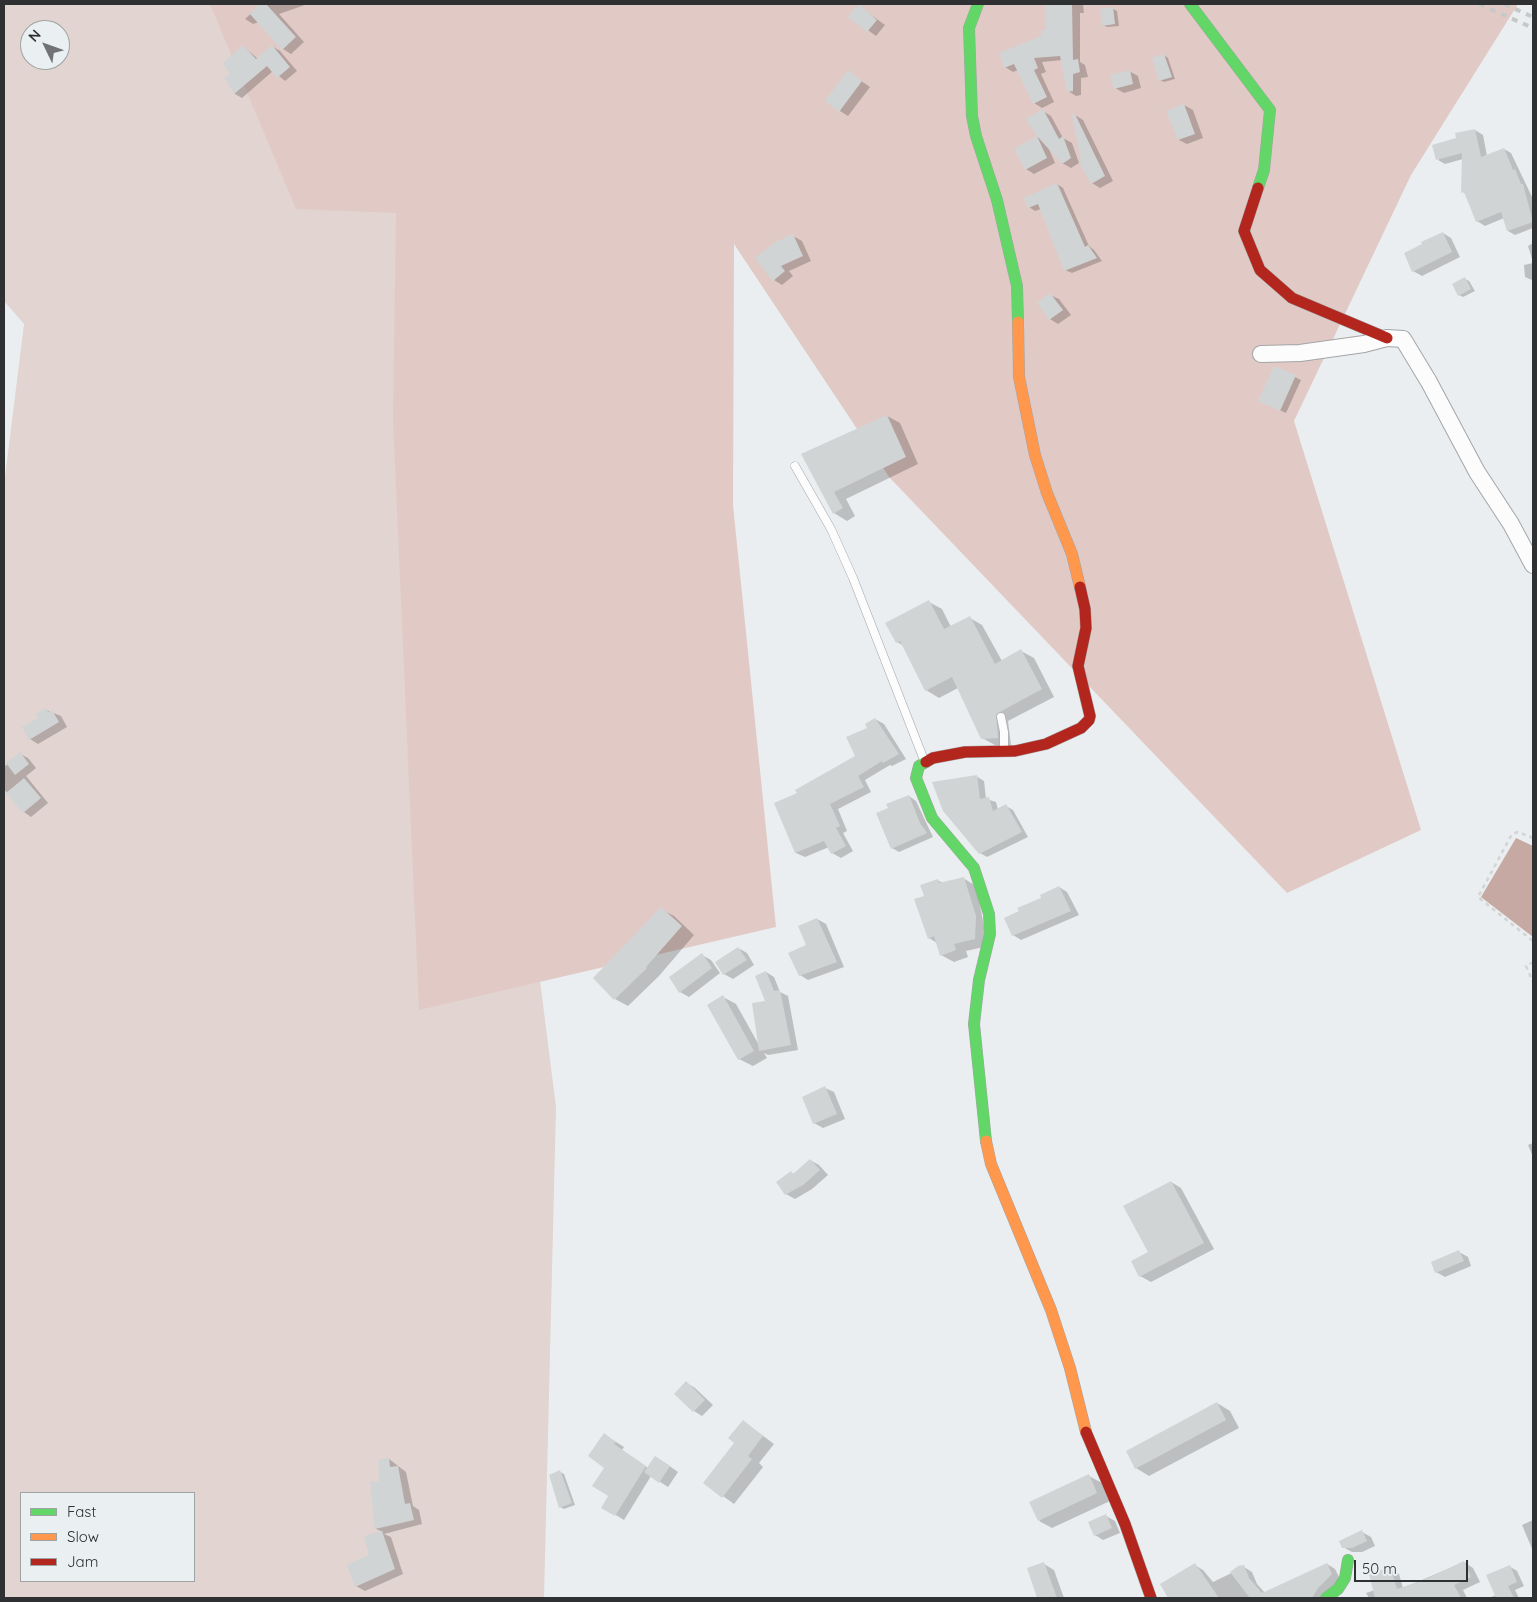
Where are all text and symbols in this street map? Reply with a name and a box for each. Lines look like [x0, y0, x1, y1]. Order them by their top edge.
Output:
north arrow [20, 20, 70, 70]
text: N [24, 26, 45, 45]
legend [20, 1492, 195, 1582]
text: Fast [67, 1502, 96, 1521]
text: Slow [67, 1527, 99, 1546]
scale bar [1357, 1550, 1471, 1582]
text: Jam [67, 1552, 98, 1571]
text: 50 m [1362, 1559, 1397, 1578]

